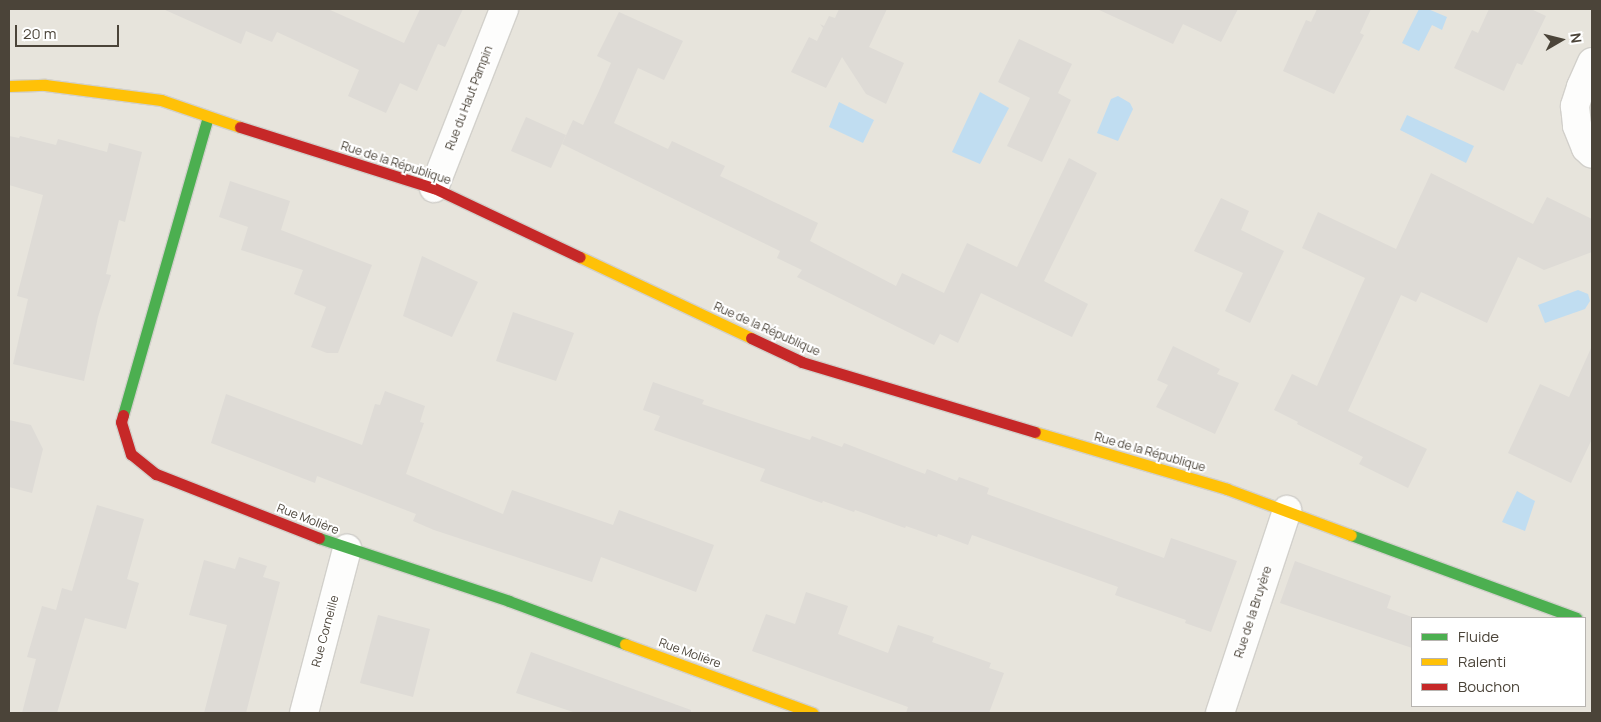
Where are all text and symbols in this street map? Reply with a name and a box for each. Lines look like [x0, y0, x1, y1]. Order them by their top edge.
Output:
scale bar [18, 15, 121, 47]
north arrow [1536, 15, 1586, 65]
text: 20 m [23, 23, 56, 44]
text: N [1566, 32, 1586, 44]
street label: Rue du Haut Pampin [442, 44, 496, 152]
street label: Rue de la République [339, 138, 453, 188]
street label: Rue de la République [712, 299, 822, 359]
street label: Rue de la République [1093, 429, 1207, 475]
street label: Rue Molière [275, 501, 341, 537]
street label: Rue de la Bruyère [1231, 564, 1275, 660]
street label: Rue Corneille [309, 594, 341, 668]
legend [1411, 617, 1586, 707]
text: Fluide [1458, 626, 1499, 647]
street label: Rue Molière [657, 635, 723, 671]
text: Ralenti [1458, 651, 1506, 672]
text: Bouchon [1458, 676, 1520, 697]

